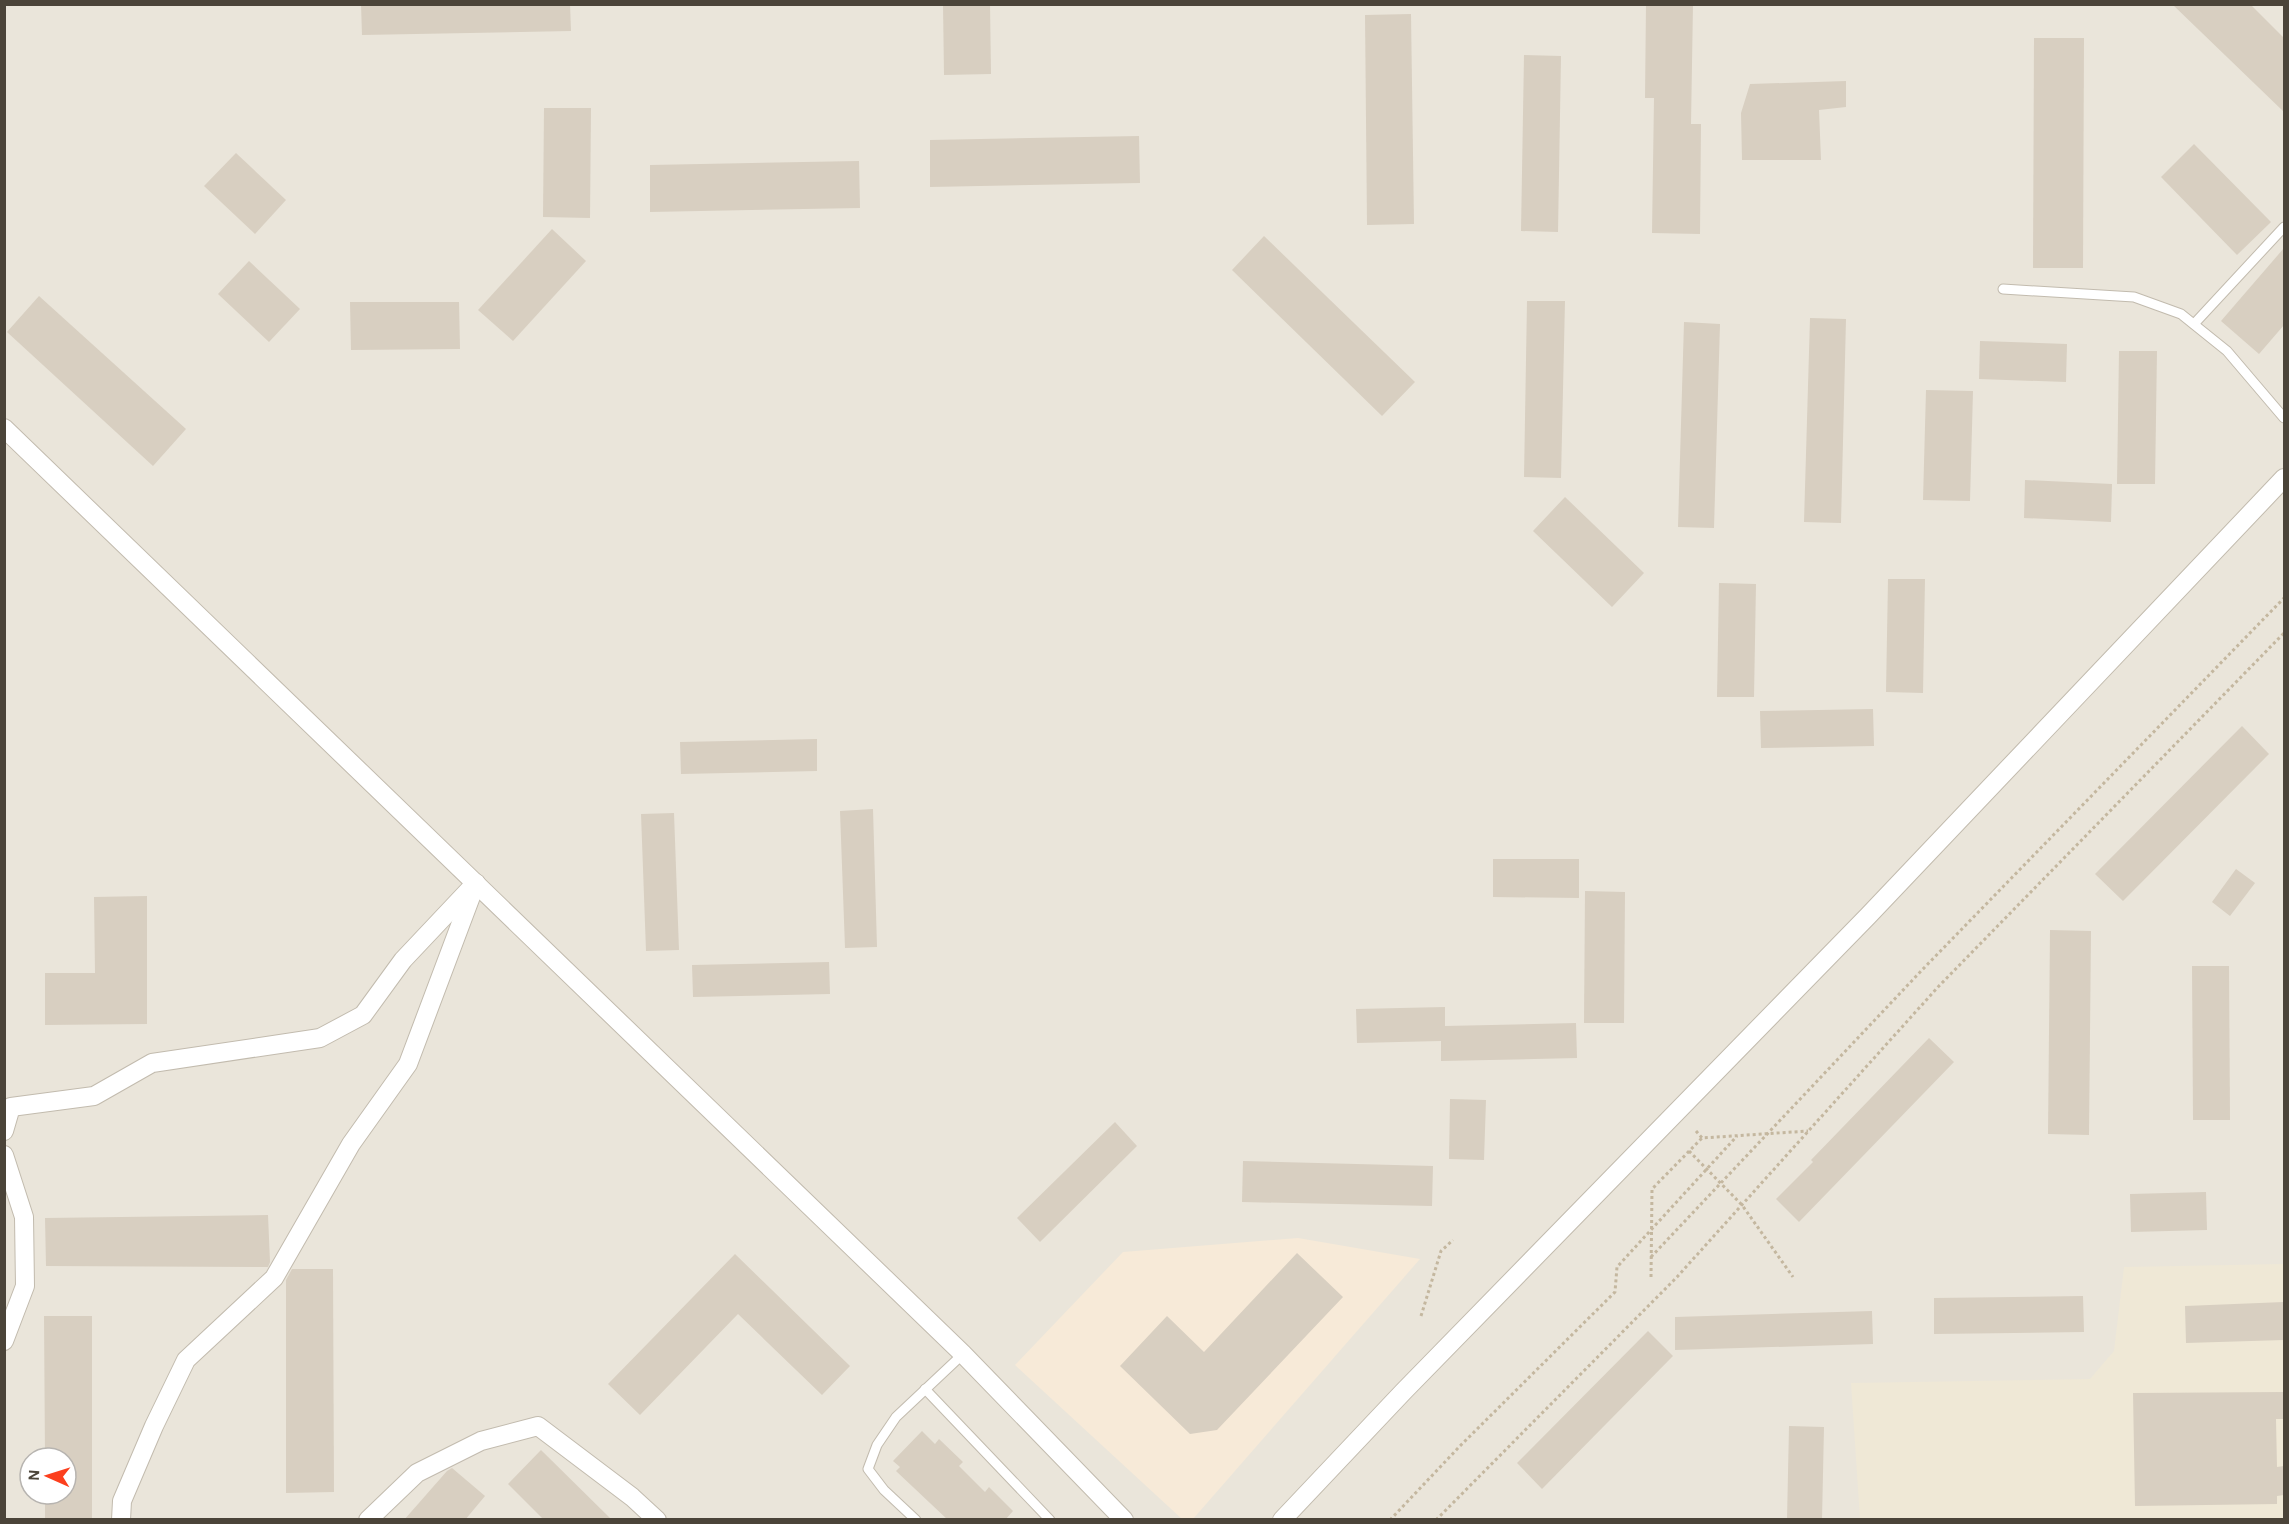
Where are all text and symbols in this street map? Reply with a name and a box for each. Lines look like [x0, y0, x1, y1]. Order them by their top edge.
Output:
north arrow [18, 1446, 78, 1506]
text: N [26, 1469, 42, 1481]

